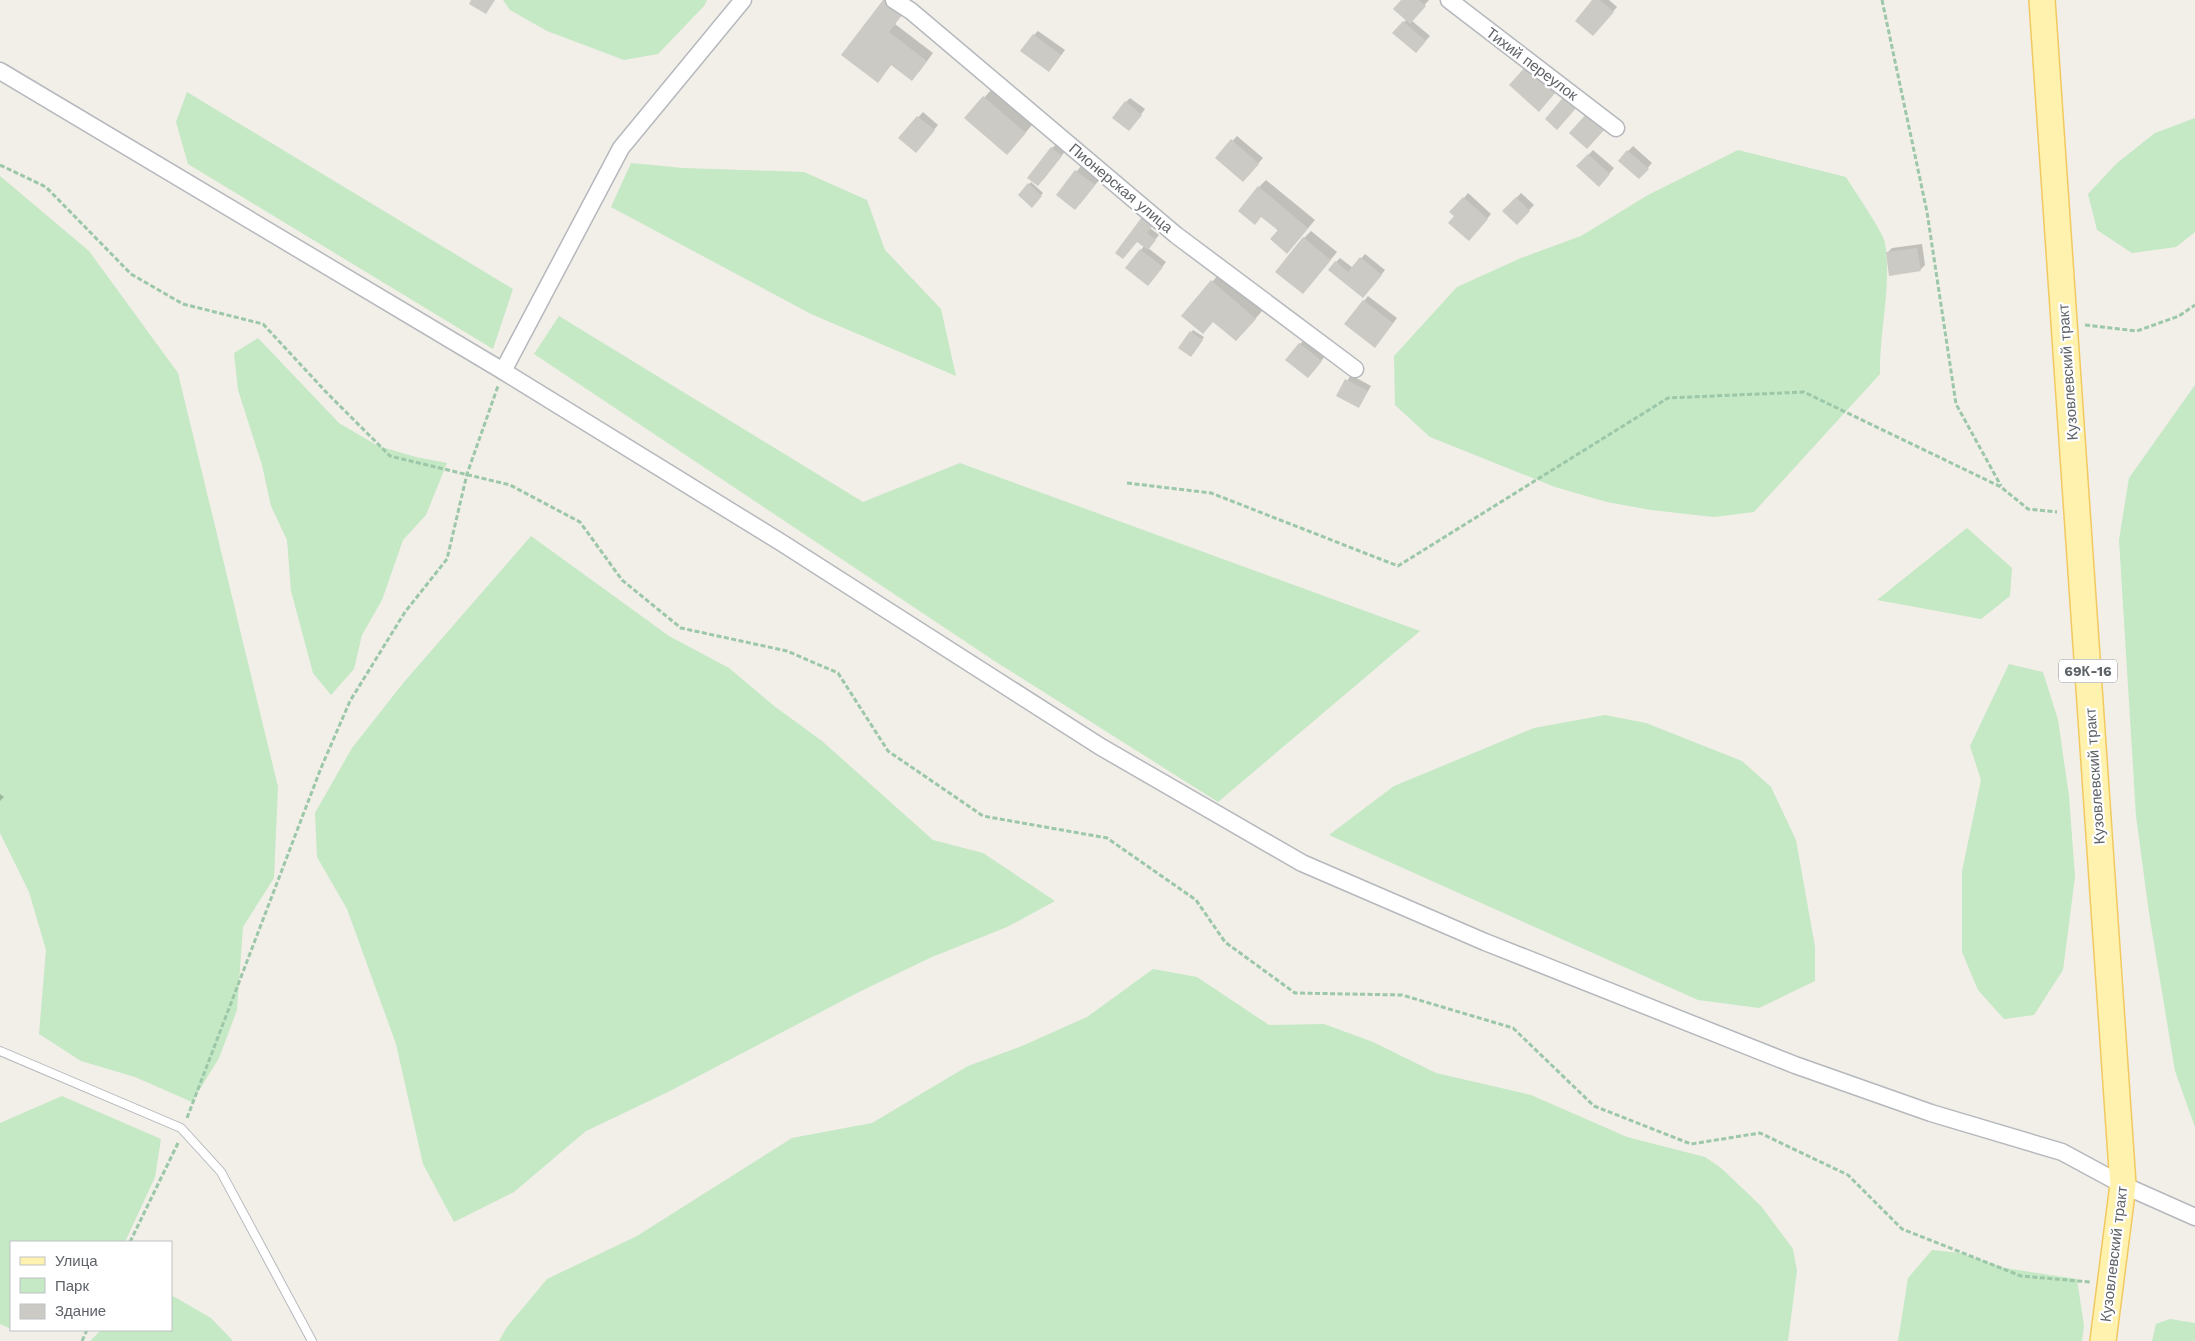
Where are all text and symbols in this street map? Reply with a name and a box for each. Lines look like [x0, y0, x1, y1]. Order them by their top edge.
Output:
street label: Тихий переулок [1483, 24, 1582, 105]
street label: Пионерская улица [1066, 139, 1177, 237]
street label: Кузовлевский тракт [2054, 303, 2082, 441]
road number: 69К-16 [2059, 659, 2117, 682]
street label: Кузовлевский тракт [2081, 707, 2109, 845]
street label: Кузовлевский тракт [2097, 1185, 2131, 1323]
legend [10, 1241, 172, 1331]
text: Улица [55, 1252, 98, 1270]
text: Парк [55, 1277, 89, 1295]
text: Здание [55, 1302, 106, 1320]

